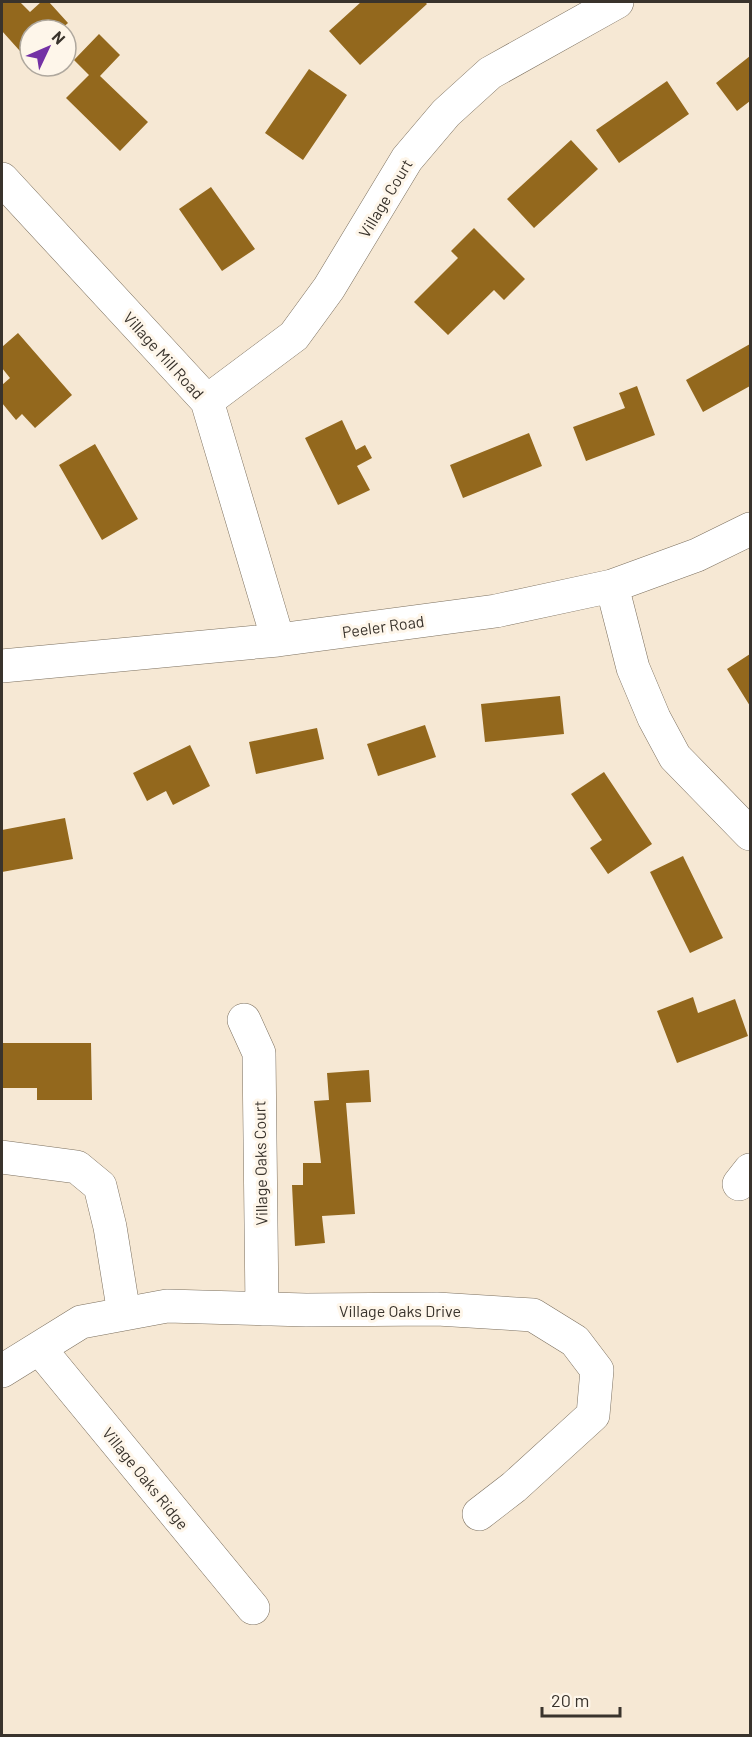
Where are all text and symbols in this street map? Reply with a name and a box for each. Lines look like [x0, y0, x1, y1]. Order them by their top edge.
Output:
north arrow [18, 18, 78, 78]
text: N [49, 27, 70, 48]
street label: Village Court [354, 155, 416, 241]
street label: Village Mill Road [120, 307, 208, 403]
street label: Peeler Road [341, 611, 425, 641]
street label: Village Oaks Court [249, 1100, 271, 1226]
street label: Village Oaks Drive [339, 1301, 461, 1320]
street label: Village Oaks Ridge [99, 1423, 193, 1533]
scale bar [542, 1680, 620, 1718]
text: 20 m [551, 1689, 589, 1711]

